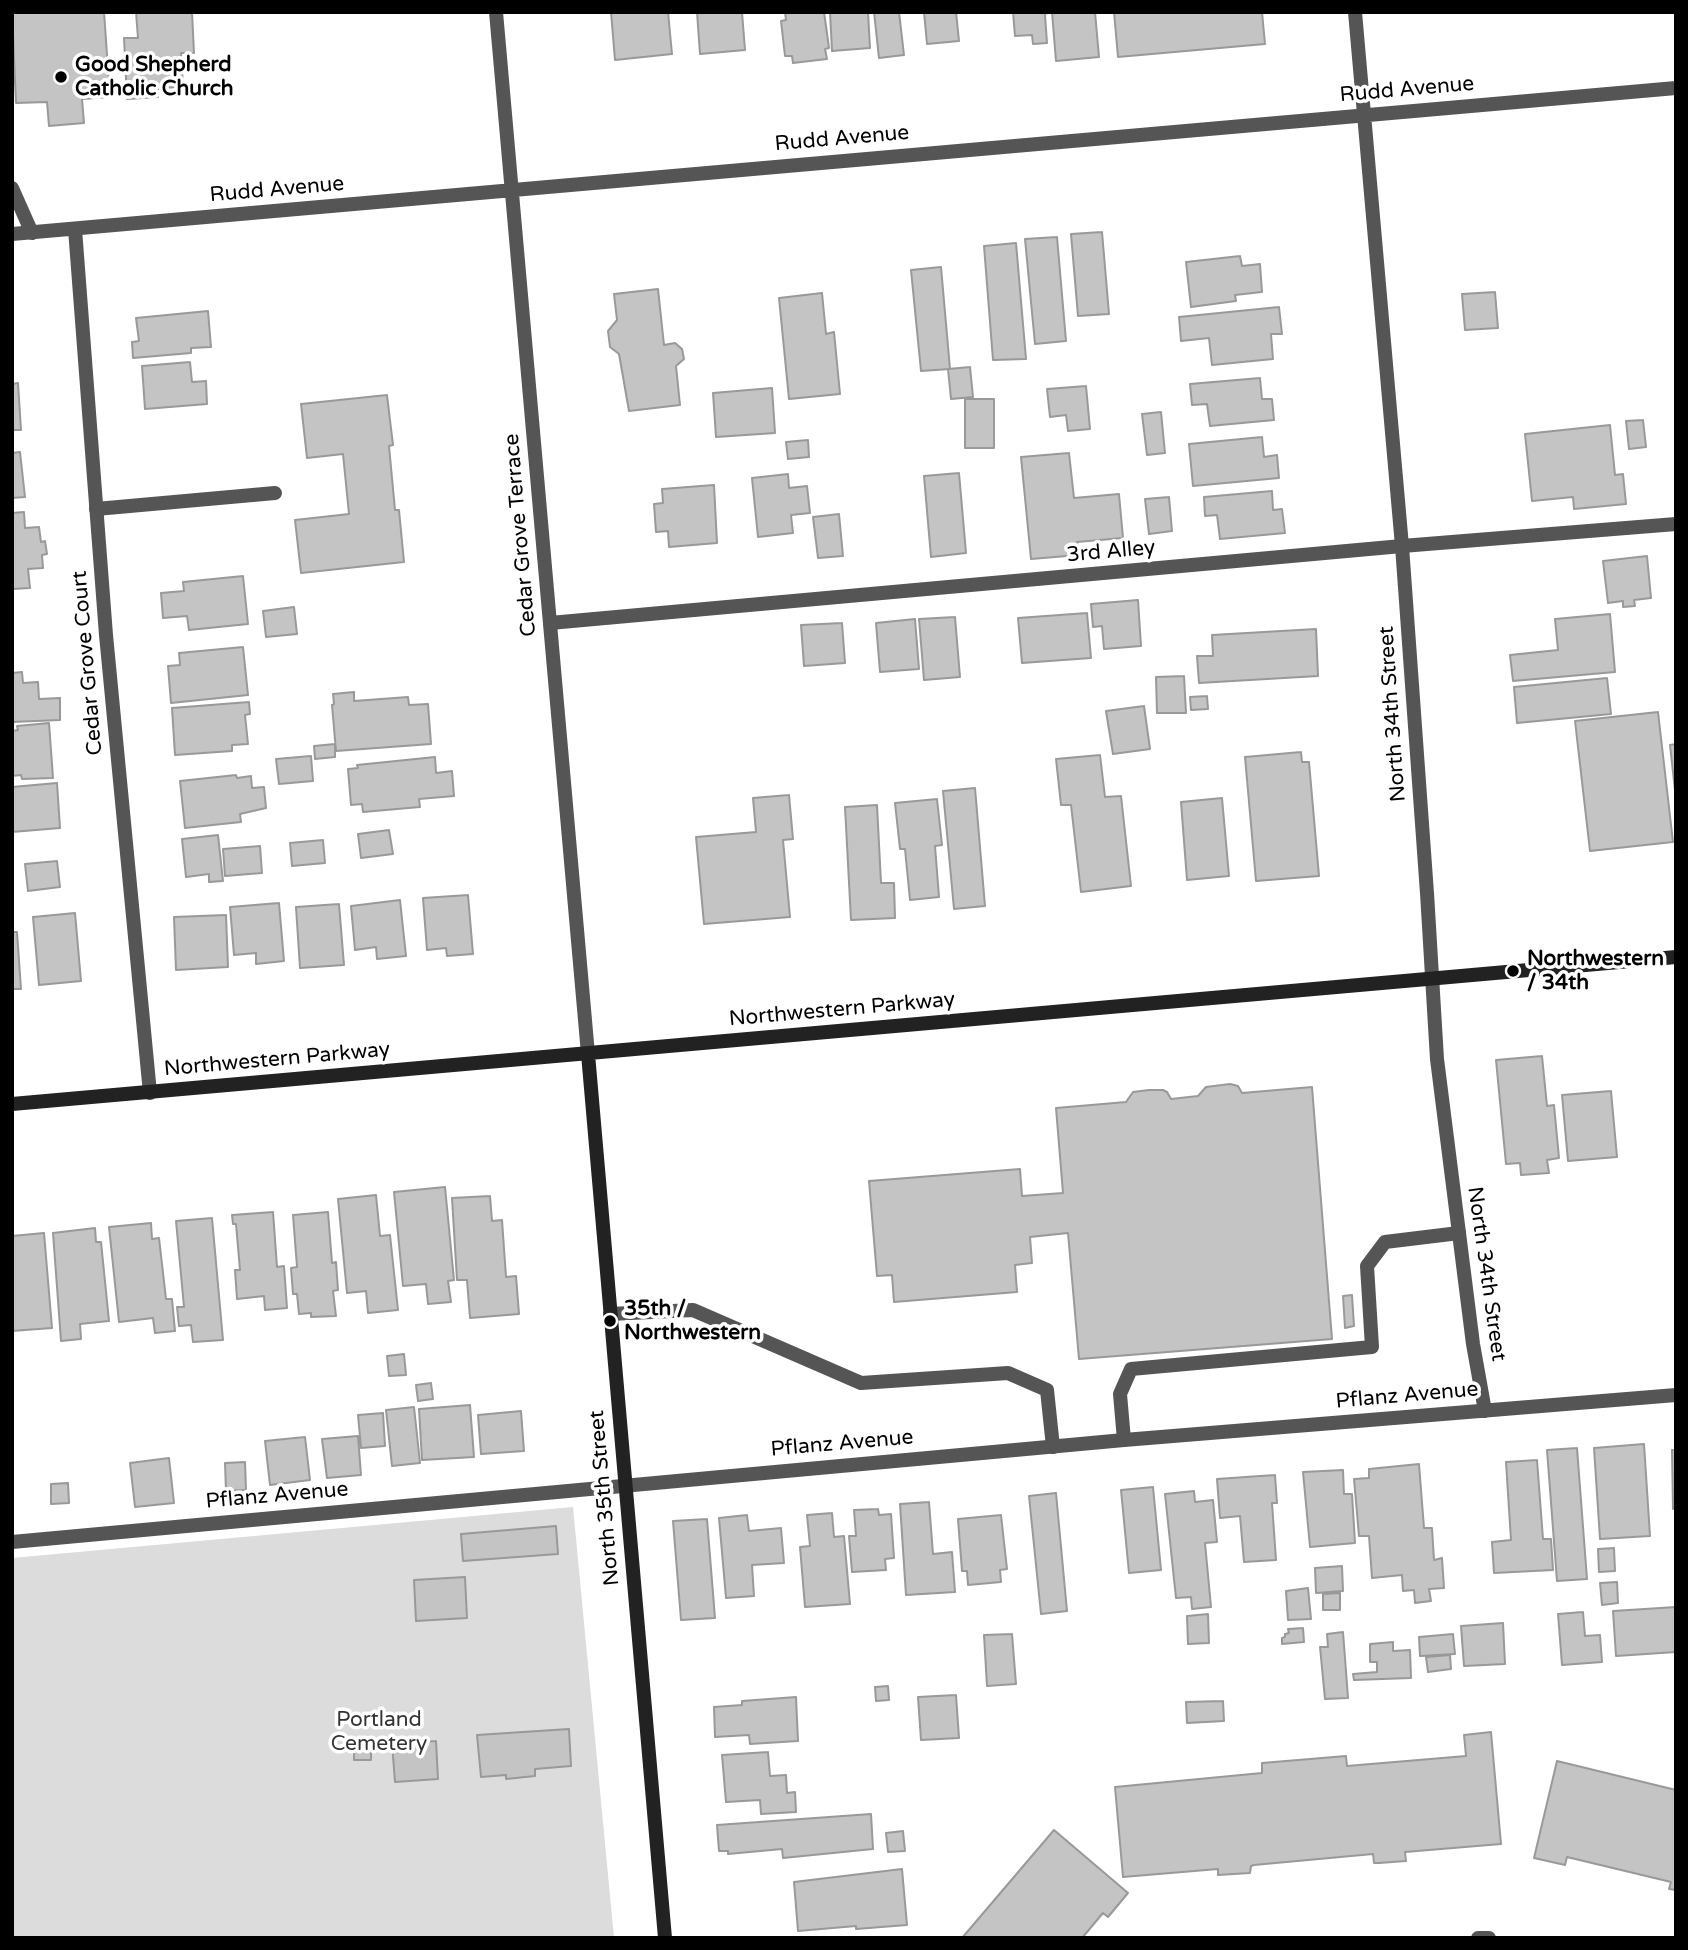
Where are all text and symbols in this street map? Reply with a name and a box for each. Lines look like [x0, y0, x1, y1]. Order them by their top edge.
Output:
place label: Good Shepherd Catholic Church [75, 52, 234, 102]
marker: Good Shepherd Catholic Church [53, 69, 69, 85]
street label: Rudd Avenue [1339, 72, 1475, 108]
street label: Rudd Avenue [774, 121, 910, 157]
street label: Rudd Avenue [209, 172, 345, 208]
street label: Cedar Grove Terrace [500, 433, 542, 637]
street label: 3rd Alley [1066, 536, 1156, 568]
street label: Cedar Grove Court [67, 570, 109, 756]
street label: North 34th Street [1374, 625, 1412, 803]
place label: Northwestern / 34th [1527, 946, 1664, 996]
marker: Northwestern / 34th [1505, 963, 1521, 979]
street label: Northwestern Parkway [728, 988, 956, 1032]
street label: Northwestern Parkway [163, 1038, 391, 1082]
street label: North 34th Street [1461, 1185, 1511, 1363]
place label: 35th / Northwestern [624, 1296, 761, 1346]
marker: 35th / Northwestern [602, 1313, 618, 1329]
street label: Pflanz Avenue [1335, 1377, 1479, 1415]
street label: North 35th Street [585, 1409, 625, 1587]
street label: Pflanz Avenue [770, 1425, 914, 1463]
street label: Pflanz Avenue [205, 1477, 349, 1515]
park label: Portland Cemetery [331, 1707, 427, 1757]

